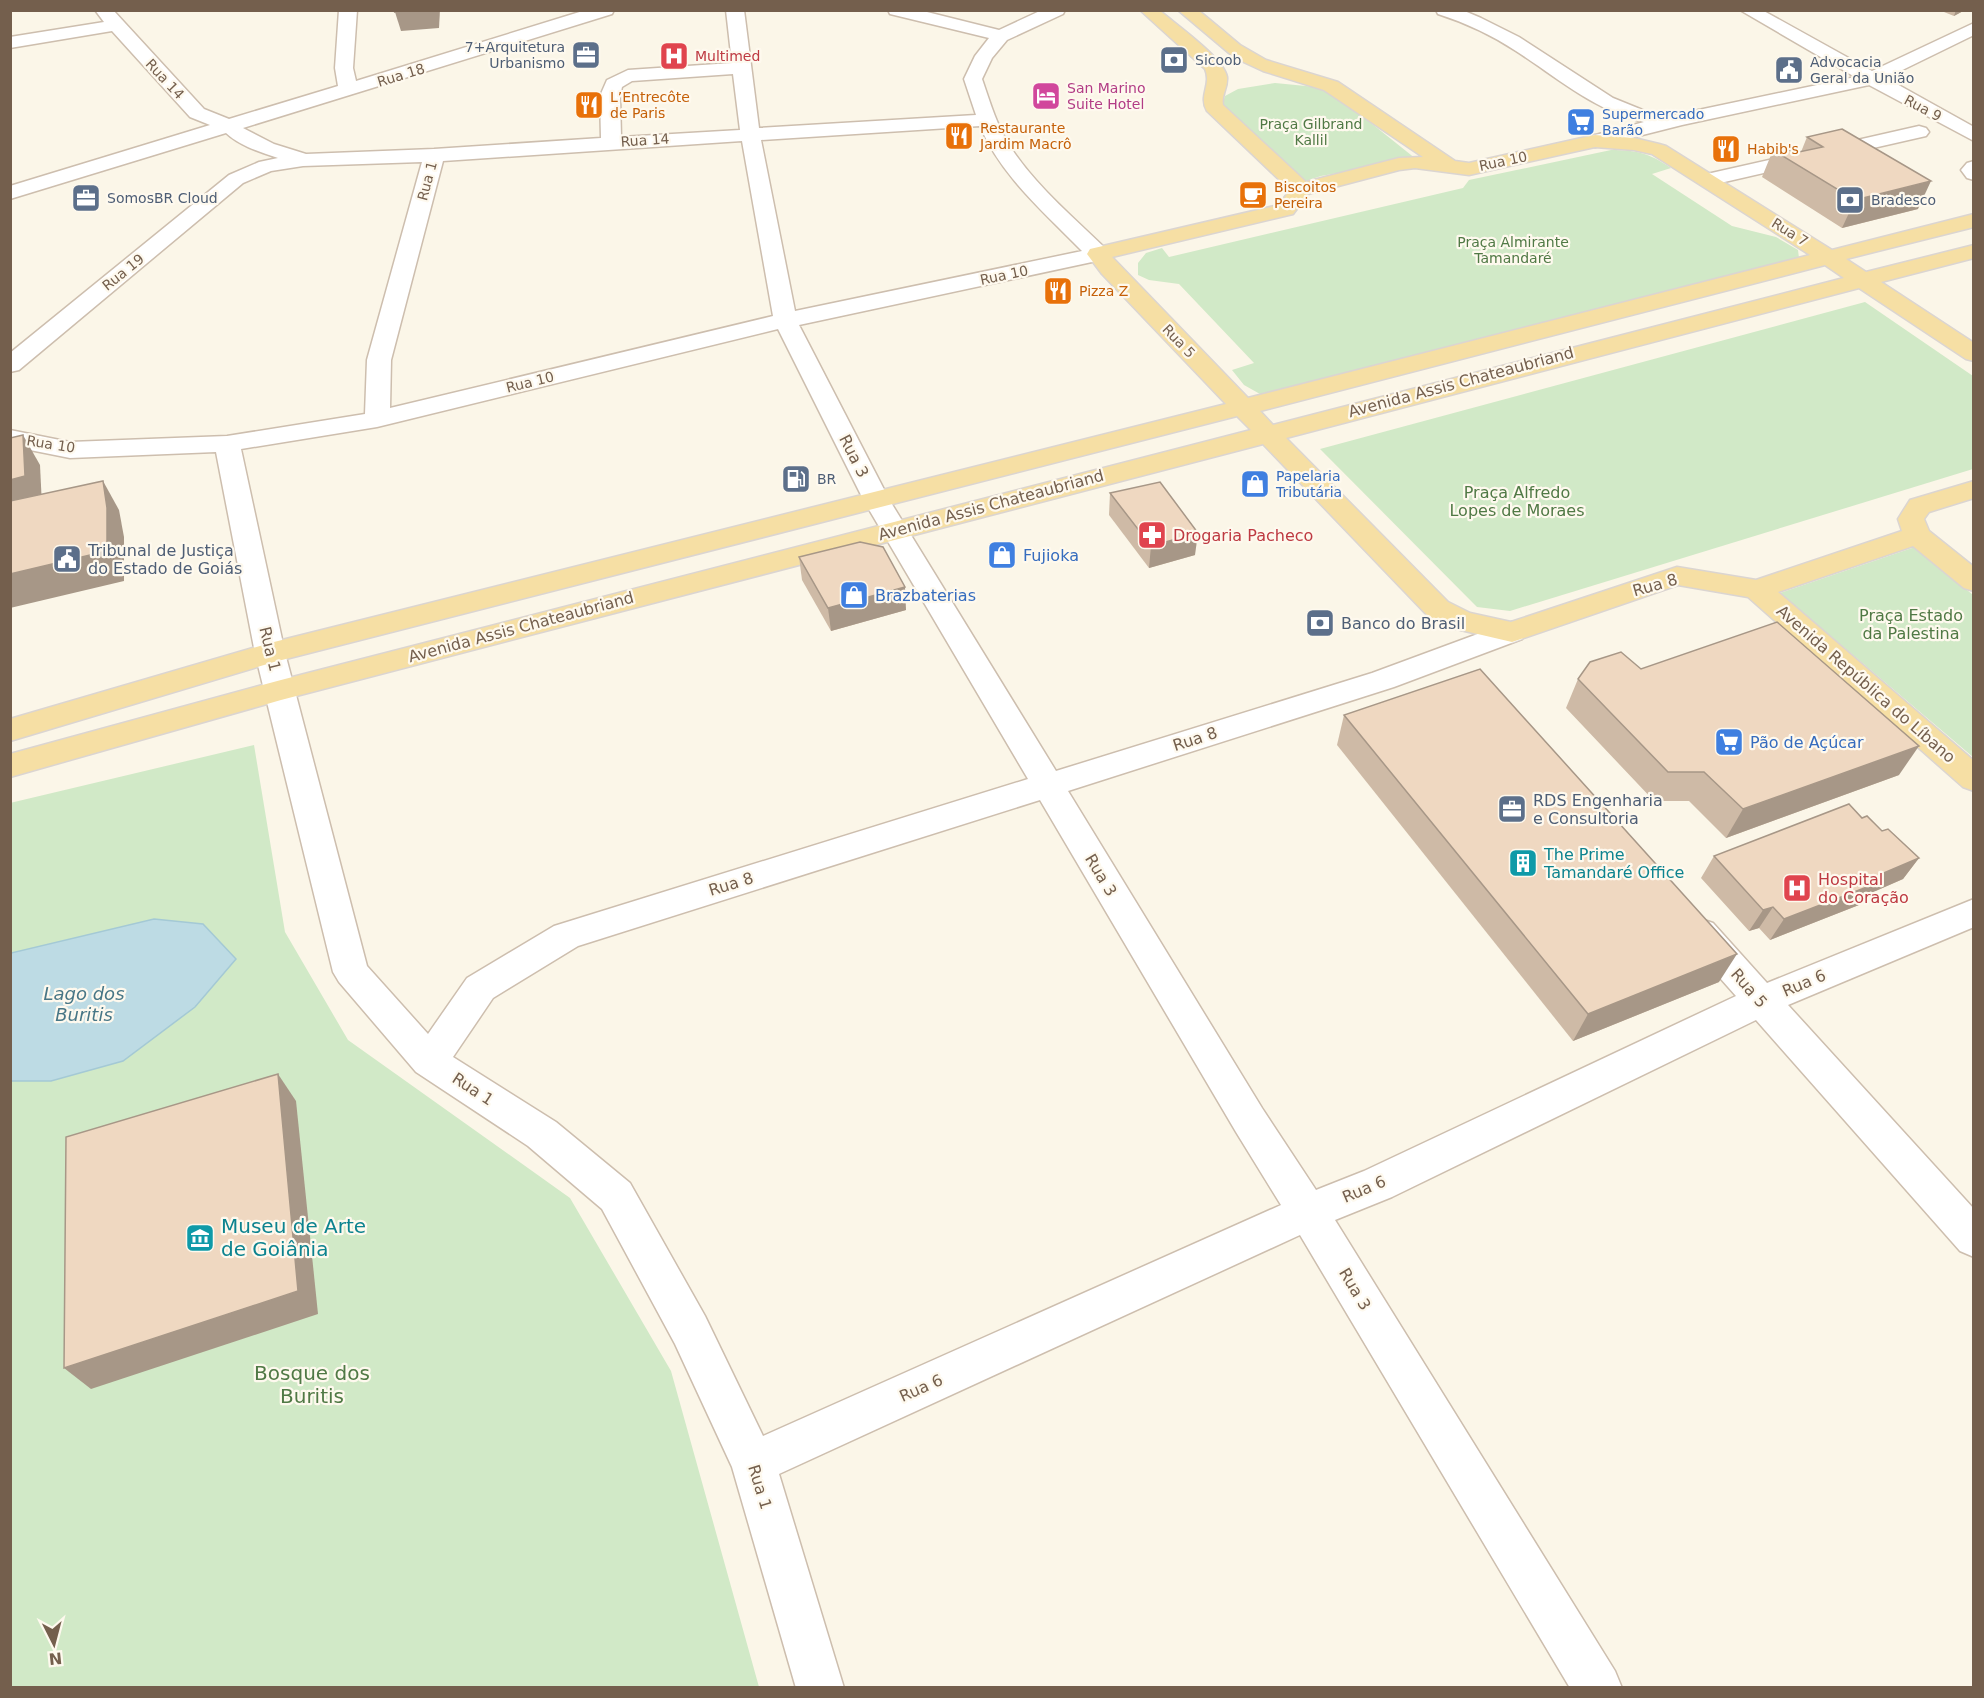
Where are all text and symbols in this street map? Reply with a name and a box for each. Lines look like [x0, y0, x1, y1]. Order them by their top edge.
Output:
place label: 7+Arquitetura Urbanismo [465, 39, 565, 71]
office icon: 7+Arquitetura Urbanismo [570, 39, 602, 71]
hospital icon: Multimed [658, 40, 690, 72]
bank icon: Sicoob [1158, 44, 1190, 76]
place label: Multimed [695, 48, 760, 64]
place label: Sicoob [1195, 52, 1242, 68]
public building icon: Advocacia Geral da União [1773, 54, 1805, 86]
place label: Advocacia Geral da União [1810, 54, 1914, 86]
street label: Rua 14 [142, 56, 188, 102]
street label: Rua 18 [375, 60, 427, 90]
hotel icon: San Marino Suite Hotel [1030, 80, 1062, 112]
place label: San Marino Suite Hotel [1067, 80, 1146, 112]
restaurant icon: L’Entrecôte de Paris [573, 89, 605, 121]
place label: L’Entrecôte de Paris [610, 89, 690, 121]
street label: Rua 9 [1902, 92, 1944, 124]
supermarket icon: Supermercado Barão [1565, 106, 1597, 138]
place label: Supermercado Barão [1602, 106, 1704, 138]
park label: Praça Gilbrand Kallil [1260, 116, 1362, 148]
restaurant icon: Restaurante Jardim Macrô [943, 120, 975, 152]
place label: Restaurante Jardim Macrô [979, 120, 1071, 152]
street label: Rua 14 [620, 130, 670, 150]
restaurant icon: Habib's [1710, 133, 1742, 165]
place label: Habib's [1747, 141, 1799, 157]
street label: Rua 10 [1477, 148, 1529, 174]
street label: Rua 1 [414, 160, 440, 202]
cafe icon: Biscoitos Pereira [1237, 179, 1269, 211]
place label: Biscoitos Pereira [1274, 179, 1336, 211]
office icon: SomosBR Cloud [70, 182, 102, 214]
bank icon: Bradesco [1834, 184, 1866, 216]
place label: SomosBR Cloud [107, 190, 218, 206]
place label: Bradesco [1871, 192, 1936, 208]
street label: Rua 7 [1769, 215, 1811, 249]
park label: Praça Almirante Tamandaré [1457, 234, 1569, 266]
street label: Rua 19 [99, 250, 147, 294]
street label: Rua 10 [978, 262, 1030, 288]
restaurant icon: Pizza Z [1042, 275, 1074, 307]
place label: Pizza Z [1079, 283, 1128, 299]
street label: Rua 5 [1159, 321, 1199, 361]
street label: Avenida Assis Chateaubriand [1346, 343, 1576, 421]
street label: Rua 10 [504, 368, 556, 396]
street label: Rua 3 [835, 431, 873, 481]
street label: Rua 10 [26, 432, 76, 456]
fuel station icon: BR [780, 463, 812, 495]
street label: Avenida Assis Chateaubriand [876, 466, 1106, 544]
shop icon: Papelaria Tributária [1239, 468, 1271, 500]
place label: Papelaria Tributária [1275, 468, 1342, 500]
place label: BR [817, 471, 837, 487]
park label: Praça Alfredo Lopes de Moraes [1449, 483, 1585, 520]
pharmacy icon: Drogaria Pacheco [1136, 519, 1168, 551]
place label: Drogaria Pacheco [1173, 526, 1313, 545]
shop icon: Fujioka [986, 539, 1018, 571]
place label: Tribunal de Justiça do Estado de Goiás [87, 541, 242, 578]
public building icon: Tribunal de Justiça do Estado de Goiás [51, 543, 83, 575]
place label: Fujioka [1023, 546, 1079, 565]
street label: Rua 8 [1630, 570, 1680, 600]
shop icon: Brazbaterias [838, 579, 870, 611]
place label: Brazbaterias [875, 586, 976, 605]
street label: Avenida Assis Chateaubriand [406, 588, 636, 666]
street label: Avenida República do Líbano [1773, 601, 1959, 767]
park label: Praça Estado da Palestina [1859, 606, 1963, 643]
bank icon: Banco do Brasil [1304, 607, 1336, 639]
place label: Banco do Brasil [1341, 614, 1465, 633]
street label: Rua 1 [255, 625, 285, 673]
street label: Rua 8 [1170, 723, 1220, 755]
supermarket icon: Pão de Açúcar [1713, 726, 1745, 758]
place label: Pão de Açúcar [1750, 733, 1864, 752]
place label: RDS Engenharia e Consultoria [1533, 791, 1663, 828]
office icon: RDS Engenharia e Consultoria [1496, 793, 1528, 825]
place label: The Prime Tamandaré Office [1543, 845, 1684, 882]
building icon: The Prime Tamandaré Office [1507, 847, 1539, 879]
street label: Rua 3 [1081, 851, 1121, 899]
street label: Rua 8 [706, 868, 756, 900]
place label: Hospital do Coração [1818, 870, 1909, 907]
hospital icon: Hospital do Coração [1781, 872, 1813, 904]
street label: Rua 5 [1727, 965, 1771, 1011]
street label: Rua 6 [1779, 965, 1829, 1001]
water label: Lago dos Buritis [43, 983, 125, 1025]
street label: Rua 1 [449, 1069, 497, 1109]
street label: Rua 6 [1339, 1171, 1389, 1207]
place label: Museu de Arte de Goiânia [221, 1214, 366, 1261]
museum icon: Museu de Arte de Goiânia [184, 1222, 216, 1254]
street label: Rua 3 [1335, 1265, 1375, 1313]
park label: Bosque dos Buritis [254, 1361, 370, 1408]
street label: Rua 6 [896, 1370, 946, 1406]
street label: Rua 1 [744, 1462, 776, 1512]
north arrow [24, 1614, 84, 1674]
text: N [48, 1648, 63, 1669]

